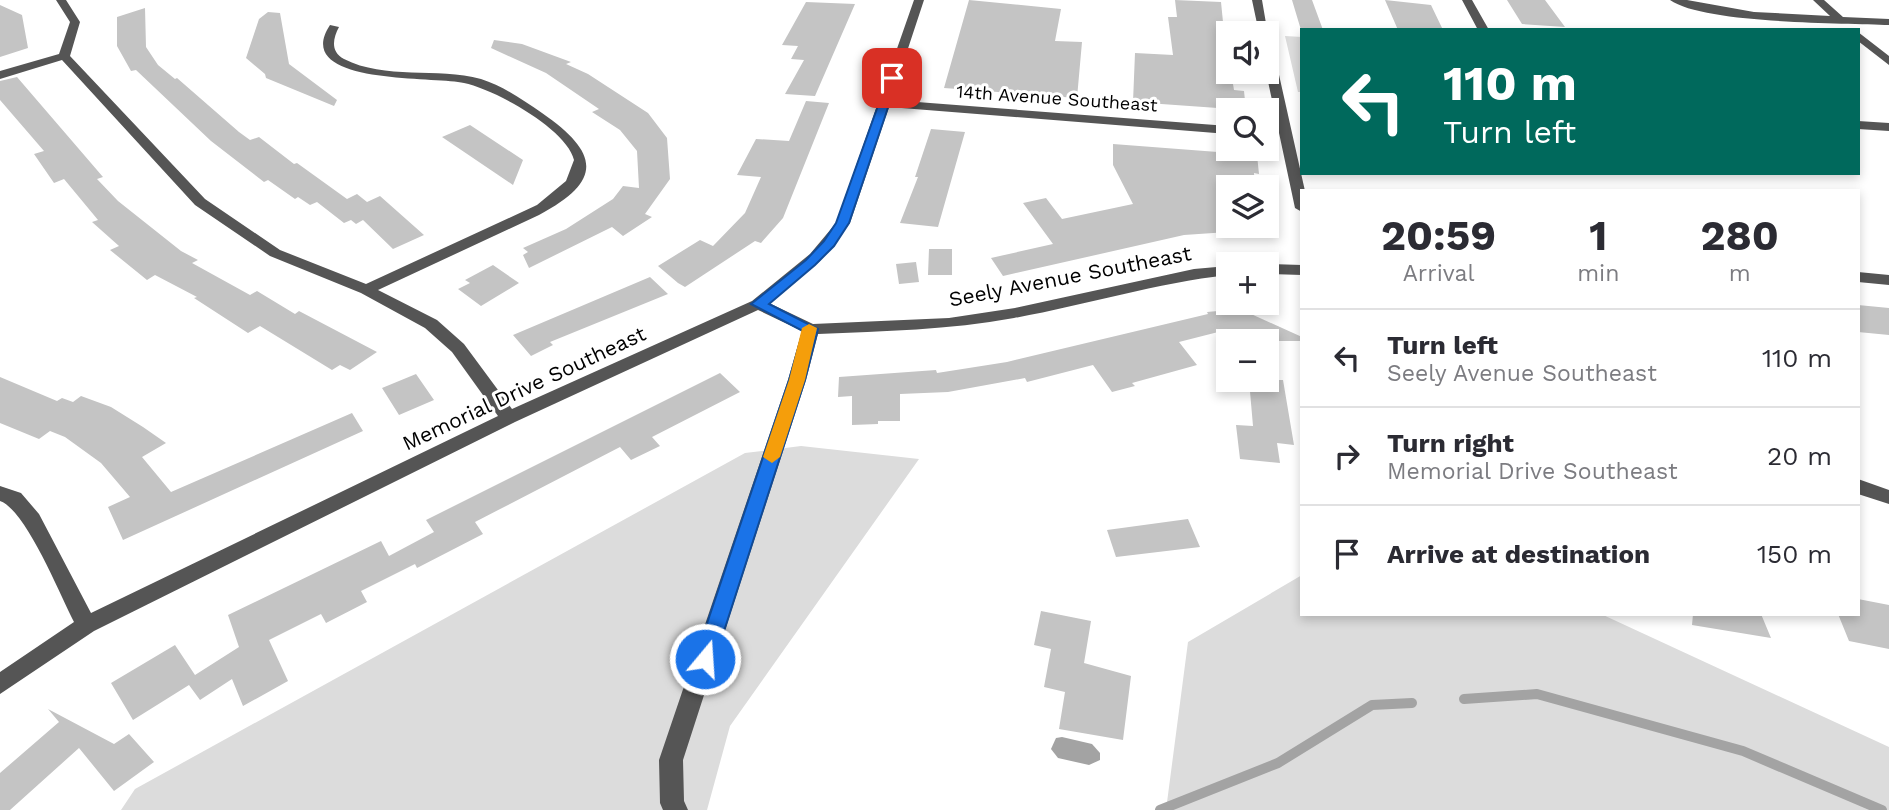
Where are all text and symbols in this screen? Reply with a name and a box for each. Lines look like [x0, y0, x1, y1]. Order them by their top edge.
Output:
map controls [1216, 21, 1279, 392]
button: sound [1216, 21, 1279, 84]
pin [862, 48, 922, 108]
text: 110 m [1443, 54, 1577, 112]
icon: left [1328, 56, 1419, 147]
icon: arrive [873, 59, 911, 97]
street label: 14th Avenue Southeast [956, 80, 1159, 116]
button: search [1216, 98, 1279, 161]
text: Turn left [1443, 113, 1576, 151]
button: layers [1216, 175, 1279, 238]
text: 20:59 [1381, 211, 1496, 260]
text: 1 [1589, 211, 1607, 260]
text: 280 [1701, 211, 1779, 260]
street label: Seely Avenue Southeast [947, 240, 1193, 312]
button: + [1216, 252, 1279, 315]
text: Arrival [1403, 260, 1474, 287]
text: min [1577, 260, 1619, 287]
text: m [1729, 260, 1751, 287]
street label: Memorial Drive Southeast [398, 320, 650, 455]
button: − [1216, 329, 1279, 392]
text: Turn left [1387, 330, 1498, 360]
icon: left [1328, 339, 1366, 377]
text: 110 m [1762, 343, 1832, 373]
text: Seely Avenue Southeast [1387, 360, 1657, 387]
text: Turn right [1387, 428, 1514, 458]
icon: right [1328, 437, 1366, 475]
text: 20 m [1767, 441, 1832, 471]
text: Memorial Drive Southeast [1387, 458, 1678, 485]
icon: arrive [1328, 535, 1366, 573]
text: Arrive at destination [1387, 539, 1650, 569]
text: 150 m [1757, 539, 1832, 569]
position arrow [668, 622, 742, 696]

